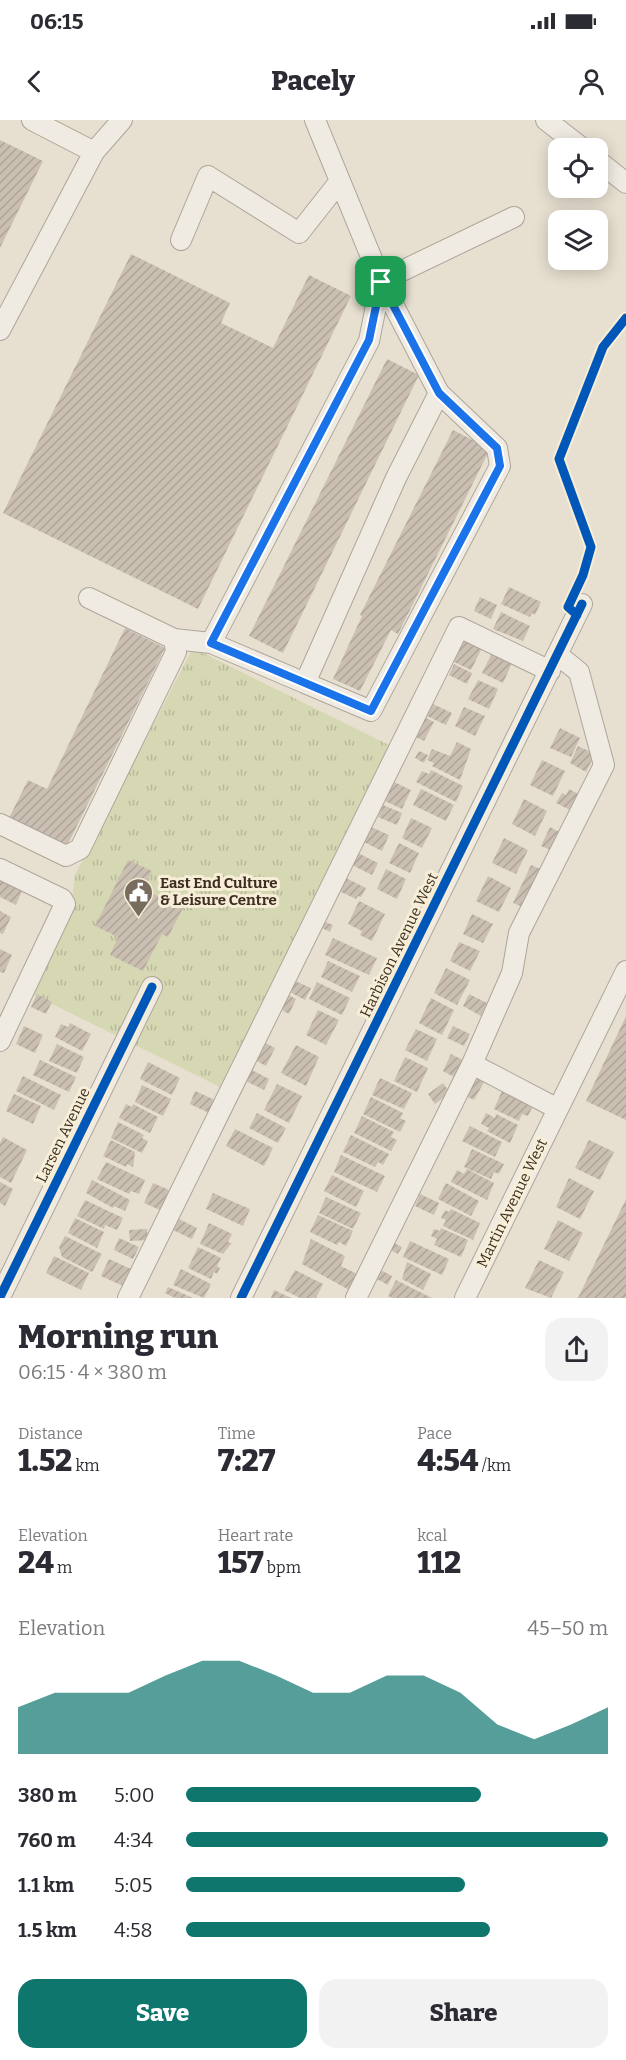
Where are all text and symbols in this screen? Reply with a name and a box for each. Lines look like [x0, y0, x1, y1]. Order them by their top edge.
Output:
text: 06:15 [30, 8, 84, 35]
icon: back [18, 65, 51, 98]
text: Pacely [271, 65, 355, 97]
icon: person [575, 65, 608, 98]
map controls [548, 138, 608, 270]
button: locate [548, 138, 608, 198]
button: layers [548, 210, 608, 270]
pin [355, 256, 406, 307]
icon: arrive [364, 265, 397, 298]
street label: Harbison Avenue West [356, 869, 442, 1020]
place label: East End Culture & Leisure Centre [160, 874, 277, 909]
public building icon: East End Culture & Leisure Centre [123, 876, 155, 918]
street label: Larsen Avenue [32, 1085, 94, 1185]
street label: Martin Avenue West [473, 1135, 551, 1270]
text: Morning run [18, 1317, 218, 1357]
button: share [545, 1318, 608, 1381]
text: 06:15 · 4 × 380 m [18, 1360, 167, 1384]
text: Distance [18, 1424, 83, 1443]
text: Time [218, 1424, 255, 1443]
text: Pace [417, 1424, 452, 1443]
text: 1.52 [18, 1443, 72, 1479]
text: 7:27 [218, 1443, 275, 1479]
text: 4:54 [417, 1443, 478, 1479]
text: km [72, 1456, 100, 1475]
text: /km [478, 1456, 511, 1475]
text: Elevation [18, 1526, 88, 1545]
text: Heart rate [218, 1526, 293, 1545]
text: kcal [417, 1526, 447, 1545]
text: 24 [18, 1545, 54, 1581]
text: 157 [218, 1545, 264, 1581]
text: 112 [417, 1545, 461, 1581]
text: m [54, 1558, 72, 1577]
text: bpm [264, 1558, 301, 1577]
text: Elevation [18, 1616, 105, 1640]
text: 45–50 m [527, 1616, 608, 1640]
text: 380 m [18, 1783, 77, 1807]
text: 5:00 [114, 1783, 155, 1807]
text: 760 m [18, 1828, 76, 1852]
text: 4:34 [114, 1828, 153, 1852]
text: 1.1 km [18, 1873, 74, 1897]
text: 5:05 [114, 1873, 152, 1897]
text: 1.5 km [18, 1918, 77, 1942]
text: 4:58 [114, 1918, 153, 1942]
button: Save [18, 1979, 307, 2048]
button: Share [319, 1979, 608, 2048]

